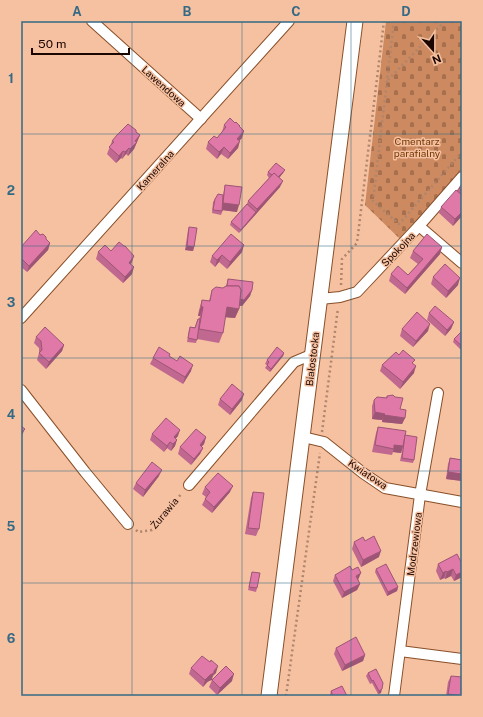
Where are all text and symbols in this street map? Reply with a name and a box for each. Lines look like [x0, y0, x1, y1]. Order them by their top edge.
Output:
text: A [72, 4, 82, 19]
text: B [183, 4, 192, 19]
text: C [291, 4, 301, 19]
text: D [401, 4, 411, 19]
scale bar [32, 30, 129, 56]
north arrow [413, 30, 453, 70]
text: 50 m [38, 37, 66, 51]
text: N [430, 52, 443, 66]
street label: Lawendowa [140, 63, 188, 109]
text: 1 [8, 71, 14, 86]
park label: Cmentarz parafialny [394, 135, 441, 159]
street label: Kameralna [134, 147, 176, 193]
text: 2 [7, 183, 15, 198]
street label: Spokojna [379, 229, 417, 269]
text: 3 [7, 295, 16, 310]
street label: Białostocka [303, 331, 321, 387]
text: 4 [7, 407, 16, 422]
street label: Kwiatowa [346, 457, 390, 491]
street label: Żurawia [147, 495, 181, 531]
street label: Modrzewiowa [404, 512, 424, 576]
text: 5 [7, 519, 16, 534]
text: 6 [7, 631, 16, 646]

